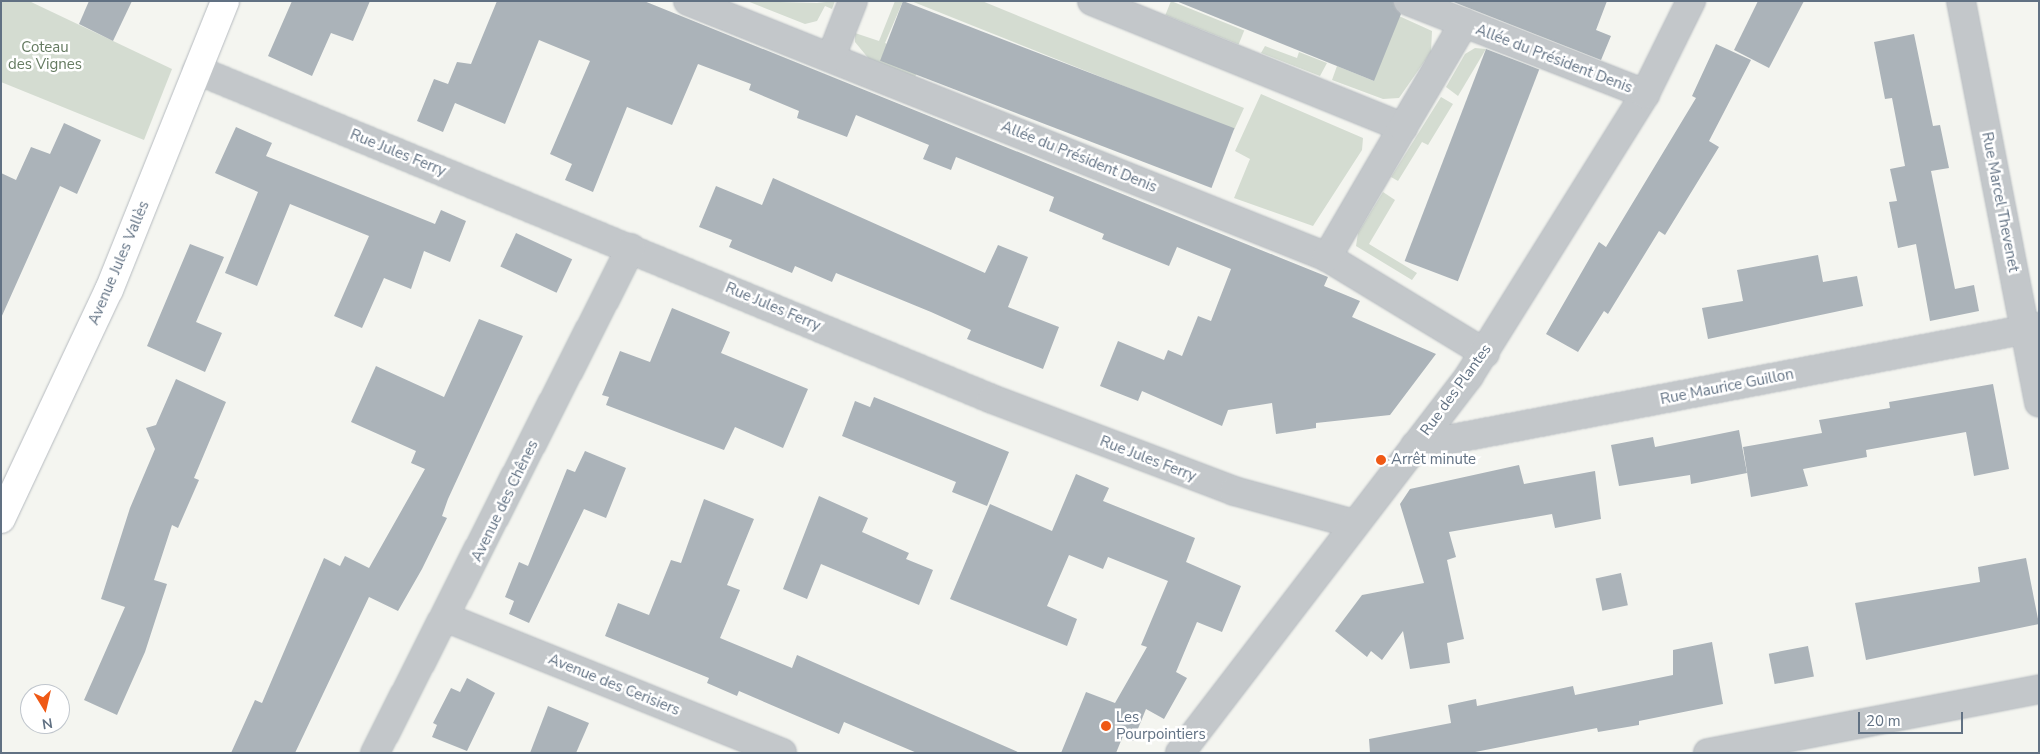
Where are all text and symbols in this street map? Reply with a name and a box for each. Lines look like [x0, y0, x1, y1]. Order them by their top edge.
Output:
street label: Allée du Président Denis [1473, 21, 1635, 97]
park label: Coteau des Vignes [8, 38, 82, 73]
street label: Allée du Président Denis [998, 117, 1160, 197]
street label: Rue Jules Ferry [347, 126, 449, 180]
street label: Rue Marcel Thevenet [1978, 131, 2022, 273]
street label: Avenue Jules Vallès [85, 198, 153, 328]
street label: Rue Jules Ferry [723, 279, 823, 335]
street label: Rue des Plantes [1417, 341, 1495, 439]
street label: Rue Maurice Guillon [1659, 365, 1795, 409]
street label: Rue Jules Ferry [1097, 432, 1199, 486]
street label: Avenue des Chênes [468, 437, 542, 565]
place label: Arrêt minute [1391, 451, 1476, 469]
marker: Arrêt minute [1375, 454, 1387, 466]
street label: Avenue des Cerisiers [546, 650, 682, 720]
north arrow [20, 684, 70, 734]
scale bar [1860, 702, 1965, 734]
place label: Les Pourpointiers [1116, 708, 1206, 743]
text: 20 m [1866, 711, 1901, 731]
text: N [41, 713, 54, 734]
marker: Les Pourpointiers [1100, 720, 1112, 732]

